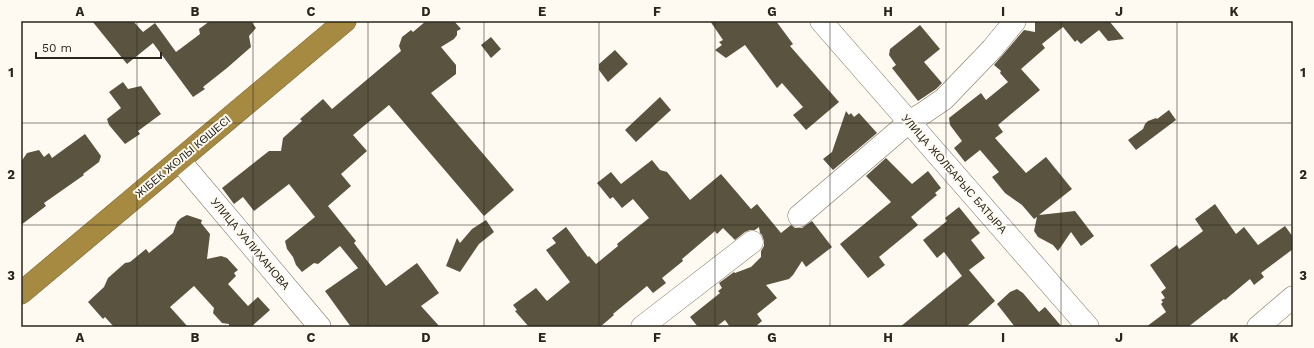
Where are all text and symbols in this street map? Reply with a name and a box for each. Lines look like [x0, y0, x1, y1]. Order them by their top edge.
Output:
text: A [76, 4, 85, 19]
text: B [191, 4, 200, 19]
text: C [307, 4, 316, 19]
text: D [421, 4, 431, 19]
text: E [538, 4, 546, 19]
text: F [653, 4, 661, 19]
text: G [767, 4, 777, 19]
text: H [883, 4, 893, 19]
text: I [1001, 4, 1005, 19]
text: J [1115, 4, 1123, 19]
text: K [1229, 4, 1239, 19]
scale bar [36, 34, 161, 60]
text: 50 m [42, 41, 72, 55]
text: 1 [8, 65, 14, 80]
text: 1 [1300, 65, 1306, 80]
street label: УЛИЦА ЖОЛБАРЫС БАТЫРА [899, 112, 1010, 237]
street label: ЖІБЕК ЖОЛЫ КӨШЕСІ [133, 113, 233, 201]
text: 2 [7, 167, 15, 182]
text: 2 [1299, 167, 1307, 182]
street label: УЛИЦА УАЛИХАНОВА [208, 196, 292, 293]
text: 3 [7, 268, 15, 283]
text: 3 [1299, 268, 1307, 283]
text: A [76, 330, 85, 345]
text: B [191, 330, 200, 345]
text: C [307, 330, 316, 345]
text: D [421, 330, 431, 345]
text: E [538, 330, 546, 345]
text: F [653, 330, 661, 345]
text: G [767, 330, 777, 345]
text: H [883, 330, 893, 345]
text: I [1001, 330, 1005, 345]
text: J [1115, 330, 1123, 345]
text: K [1229, 330, 1239, 345]

